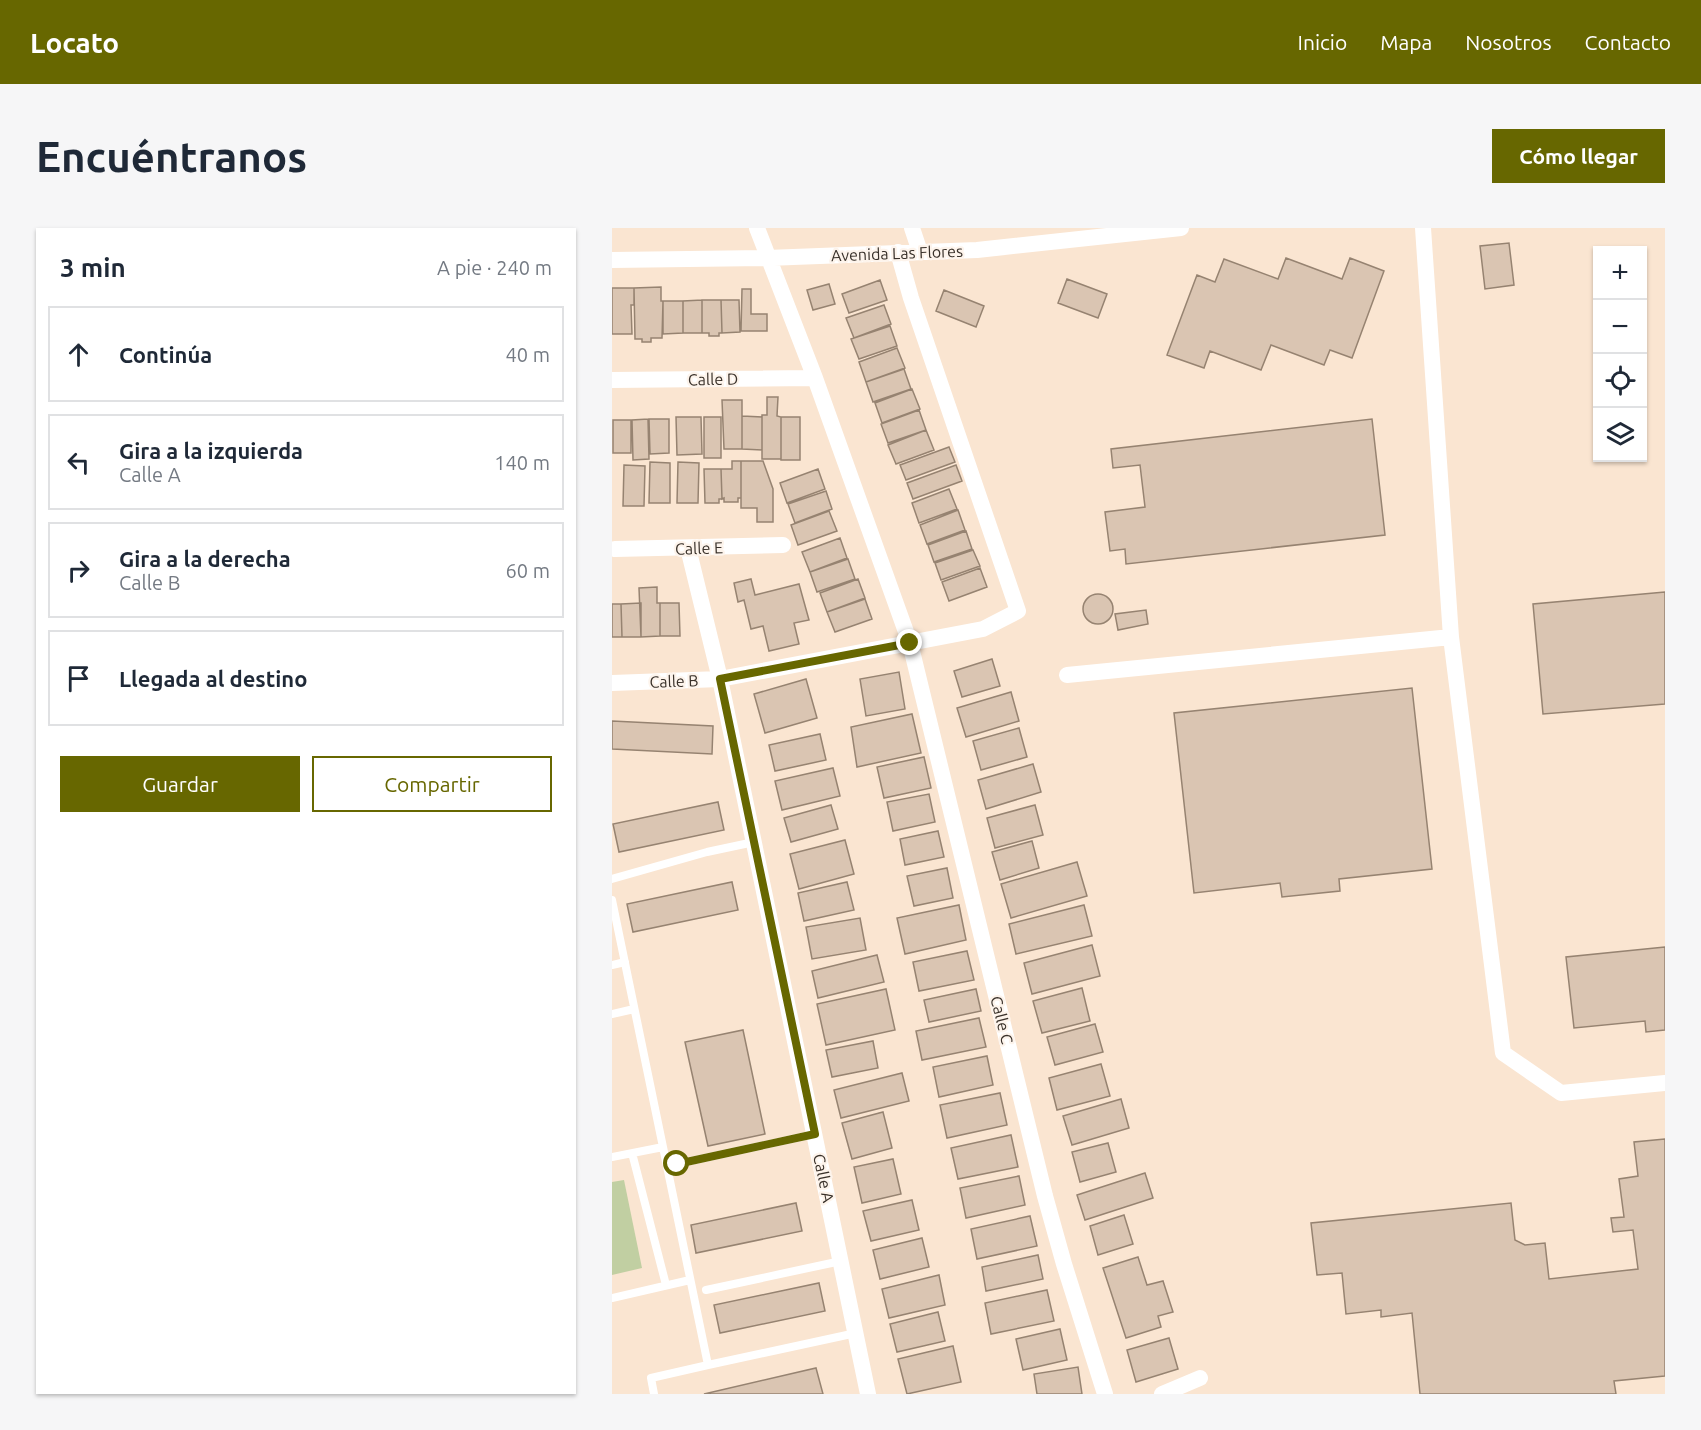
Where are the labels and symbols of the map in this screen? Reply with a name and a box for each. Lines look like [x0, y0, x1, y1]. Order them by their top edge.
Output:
street label: Avenida Las Flores [831, 242, 963, 264]
street label: Calle D [688, 370, 738, 388]
street label: Calle E [675, 538, 723, 558]
route end [896, 629, 922, 655]
street label: Calle B [649, 671, 699, 691]
street label: Calle C [987, 994, 1017, 1046]
route start [663, 1150, 689, 1176]
street label: Calle A [810, 1152, 838, 1205]

